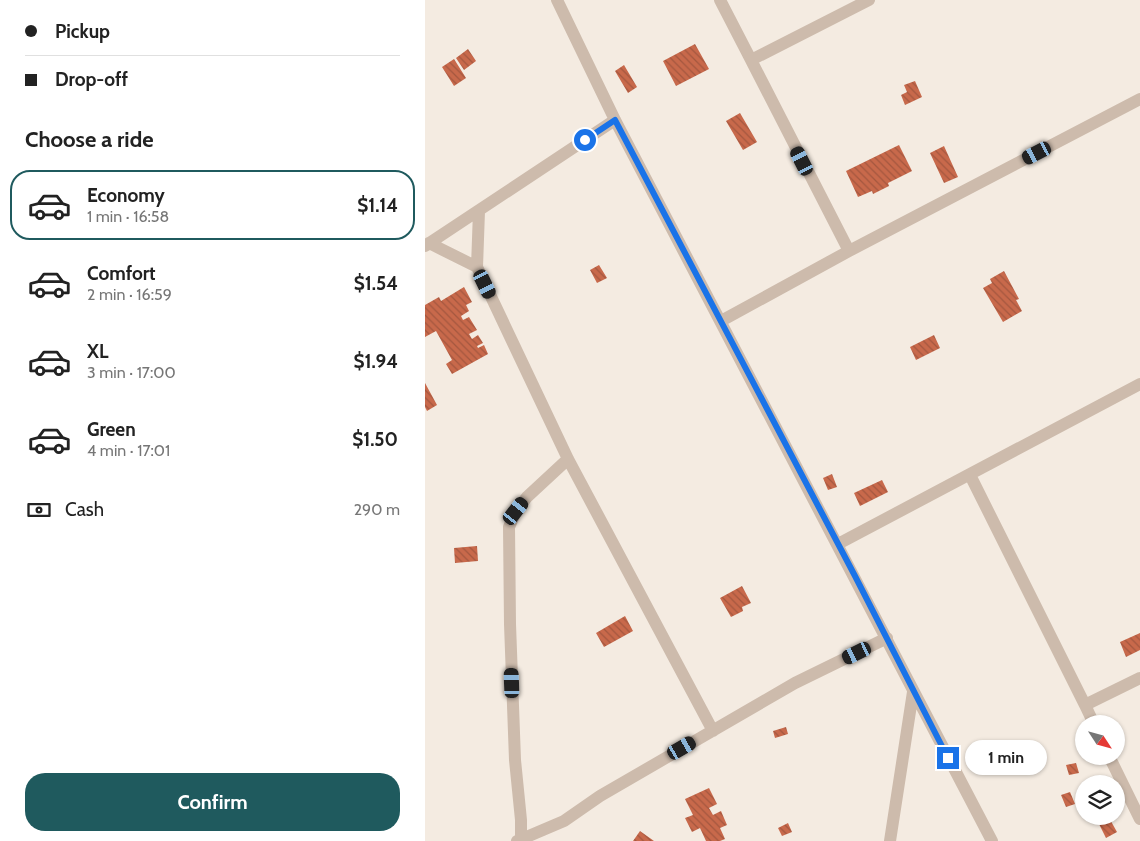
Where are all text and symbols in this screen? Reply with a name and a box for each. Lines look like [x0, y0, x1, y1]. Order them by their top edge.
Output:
text: Pickup [55, 20, 110, 43]
text: Drop-off [55, 68, 128, 91]
text: Choose a ride [25, 126, 154, 153]
route start [574, 129, 596, 151]
car [1020, 140, 1053, 166]
car [788, 144, 815, 178]
icon: car [27, 183, 72, 228]
text: Economy [87, 184, 165, 207]
text: $1.14 [357, 194, 398, 217]
text: 1 min · 16:58 [87, 207, 169, 226]
icon: car [27, 261, 72, 306]
text: Comfort [87, 262, 156, 285]
car [471, 267, 498, 301]
text: $1.54 [354, 272, 398, 295]
text: 2 min · 16:59 [87, 285, 172, 304]
icon: car [27, 339, 72, 384]
text: XL [87, 340, 108, 363]
text: $1.94 [354, 350, 398, 373]
text: 3 min · 17:00 [87, 363, 176, 382]
icon: car [27, 417, 72, 462]
text: Green [87, 418, 136, 441]
text: $1.50 [352, 428, 398, 451]
text: 4 min · 17:01 [87, 441, 170, 460]
car [500, 495, 531, 527]
icon: cash [25, 496, 53, 524]
text: Cash [65, 498, 104, 521]
text: 290 m [354, 500, 400, 519]
car [840, 640, 873, 666]
car [503, 668, 520, 698]
north arrow [1075, 715, 1125, 765]
map controls [1075, 715, 1125, 825]
car [665, 734, 698, 762]
callout: 1 min [965, 740, 1048, 776]
route end [937, 747, 959, 769]
text: 1 min [988, 748, 1024, 767]
button: Confirm [25, 773, 400, 831]
button: layers [1075, 775, 1125, 825]

